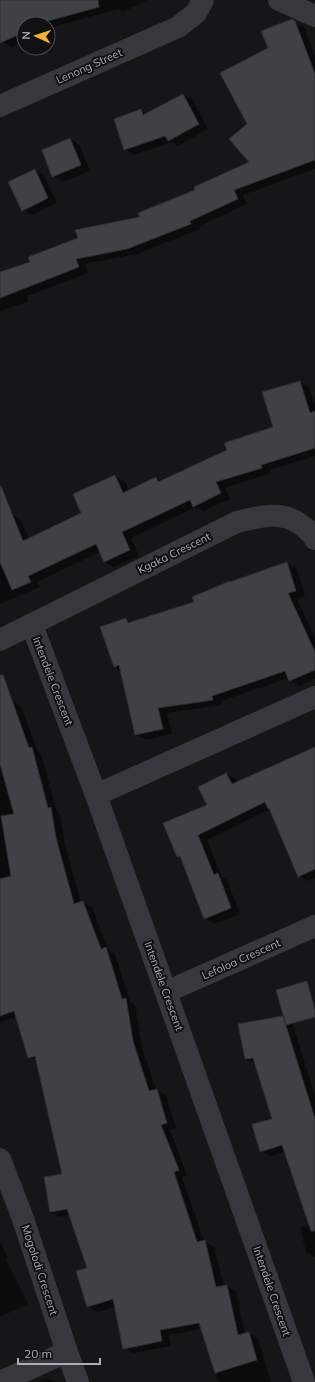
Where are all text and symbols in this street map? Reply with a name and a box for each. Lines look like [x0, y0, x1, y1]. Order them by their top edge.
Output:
north arrow [16, 16, 56, 56]
text: N [19, 31, 33, 40]
street label: Lenong Street [54, 45, 124, 87]
street label: Kgaka Crescent [135, 529, 213, 577]
street label: Intendele Crescent [30, 635, 76, 728]
street label: Lefoloa Crescent [199, 935, 283, 983]
street label: Intendele Crescent [141, 939, 187, 1033]
street label: Mogolodi Crescent [19, 1223, 61, 1317]
street label: Intendele Crescent [250, 1244, 294, 1338]
scale bar [18, 1340, 100, 1366]
text: 20 m [24, 1346, 52, 1361]

